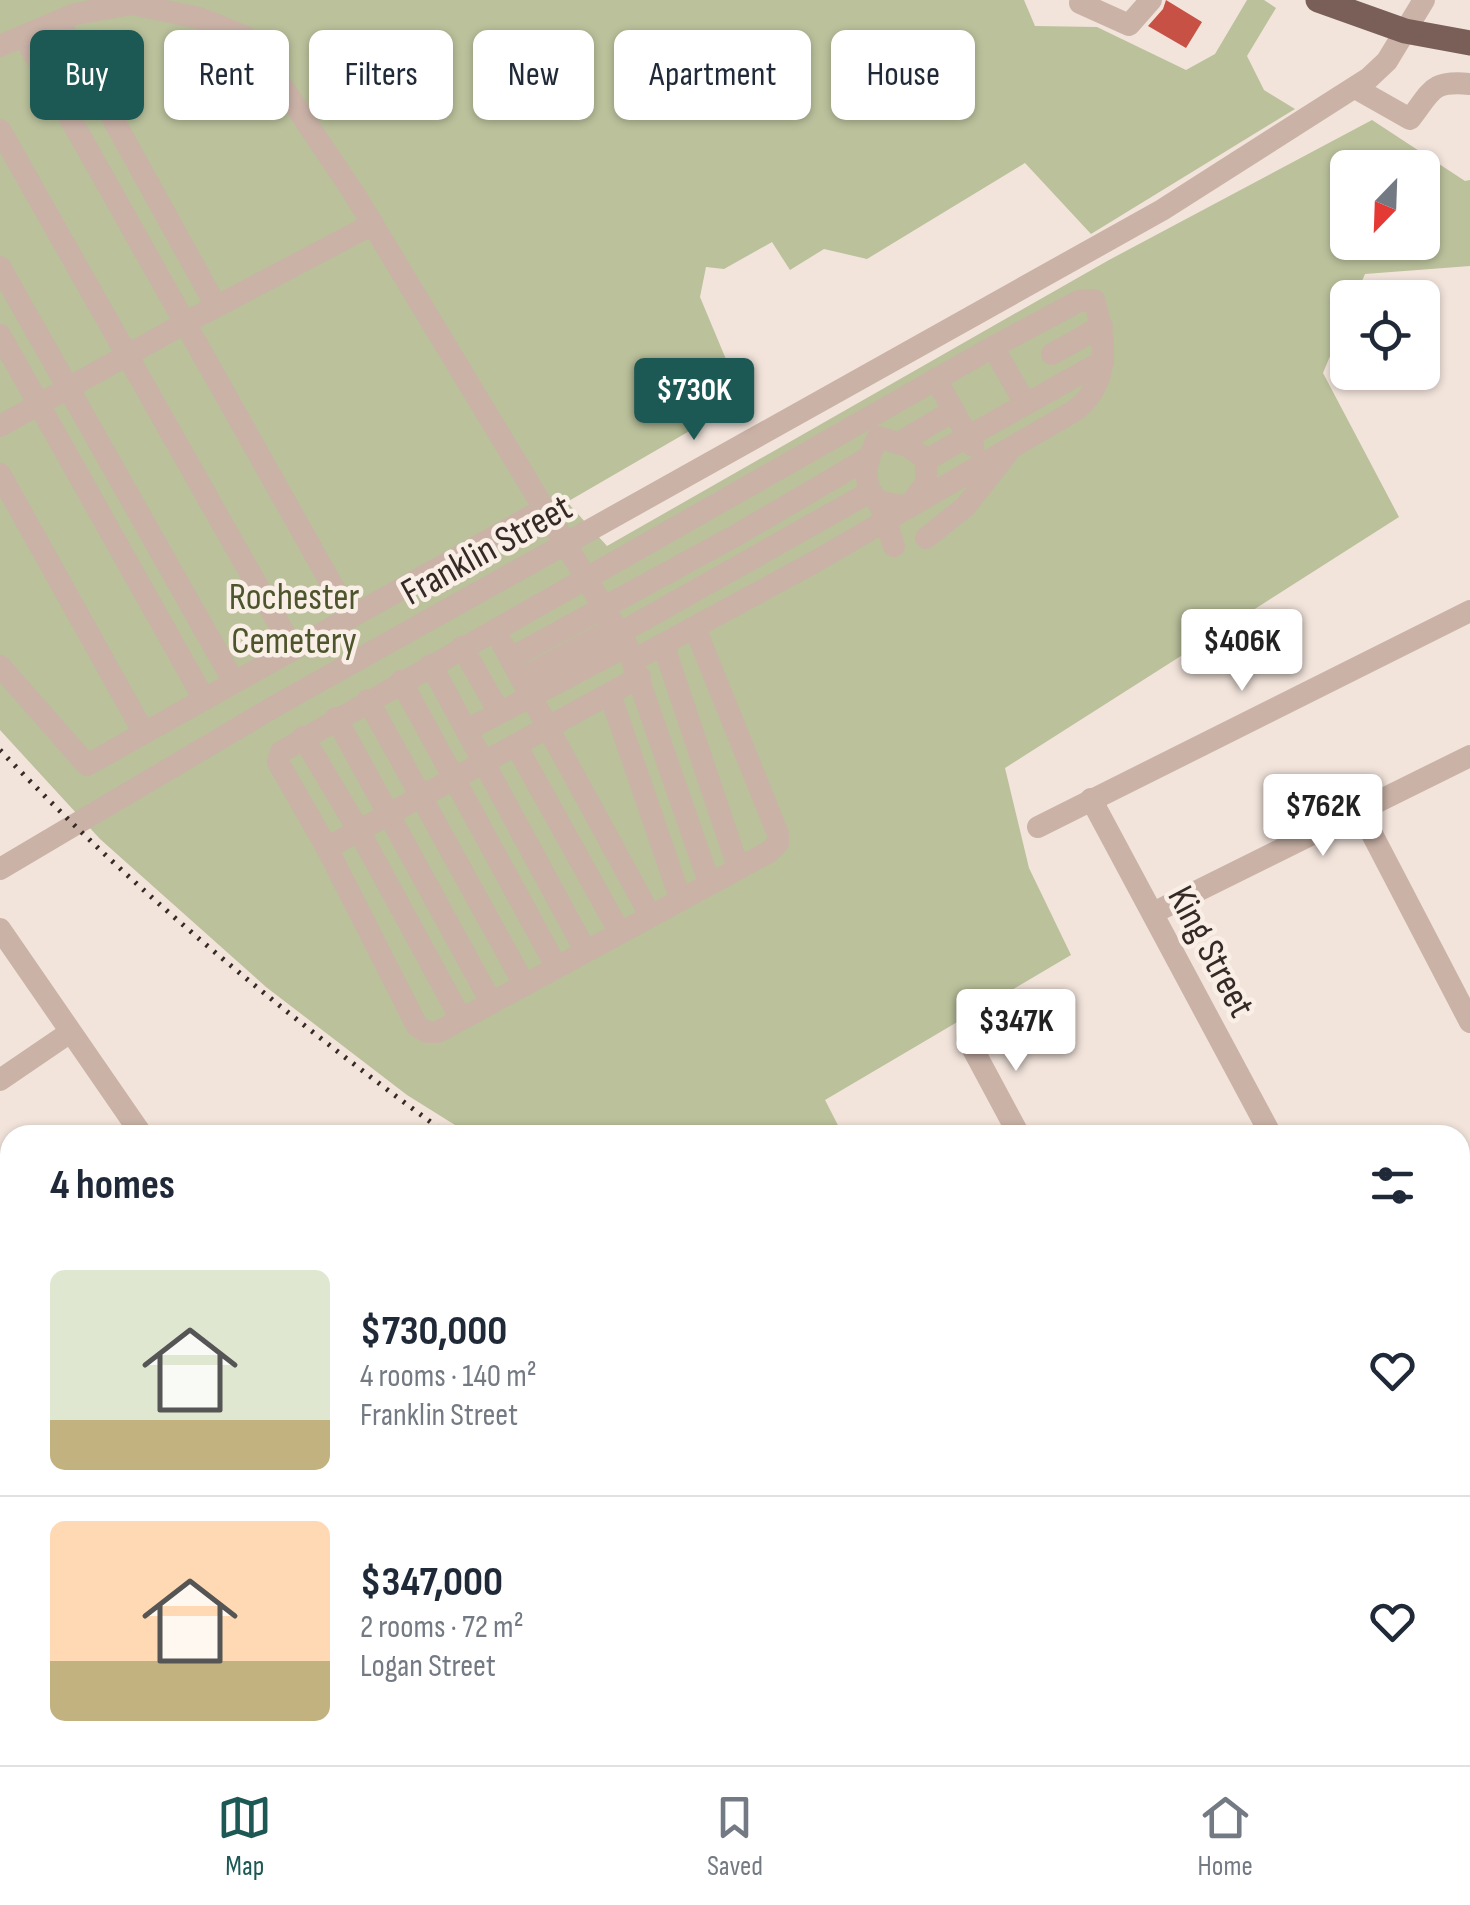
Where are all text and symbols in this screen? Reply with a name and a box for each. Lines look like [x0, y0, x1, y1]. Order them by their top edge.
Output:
chip: Buy [30, 30, 144, 120]
chip: Rent [164, 30, 289, 120]
chip: Filters [309, 30, 453, 120]
chip: New [473, 30, 594, 120]
chip: Apartment [614, 30, 811, 120]
chip: House [831, 30, 975, 120]
north arrow [1330, 150, 1440, 260]
map controls [1330, 150, 1440, 390]
button: locate [1330, 280, 1440, 390]
pin: $730K [624, 358, 764, 443]
text: $730K [656, 371, 732, 410]
street label: Franklin Street [394, 485, 580, 615]
park label: Rochester Cemetery [229, 575, 359, 664]
pin: $406K [1172, 609, 1312, 694]
text: $406K [1203, 622, 1281, 661]
pin: $762K [1253, 774, 1393, 859]
text: $762K [1285, 787, 1361, 826]
street label: King Street [1157, 878, 1264, 1025]
pin: $347K [946, 989, 1086, 1074]
text: $347K [978, 1002, 1054, 1041]
icon: filters [1365, 1158, 1420, 1213]
text: 4 homes [50, 1160, 175, 1211]
text: $730,000 [360, 1306, 507, 1357]
icon: home [130, 1310, 250, 1430]
icon: heart [1365, 1343, 1420, 1398]
text: 4 rooms · 140 m² [360, 1357, 537, 1396]
text: Franklin Street [360, 1396, 518, 1435]
text: $347,000 [360, 1557, 503, 1608]
icon: home [130, 1561, 250, 1681]
icon: heart [1365, 1594, 1420, 1649]
text: 2 rooms · 72 m² [360, 1608, 524, 1647]
text: Logan Street [360, 1647, 496, 1686]
tab: Map [217, 1790, 272, 1883]
tab: Saved [707, 1790, 763, 1883]
tab: Home [1198, 1790, 1253, 1883]

